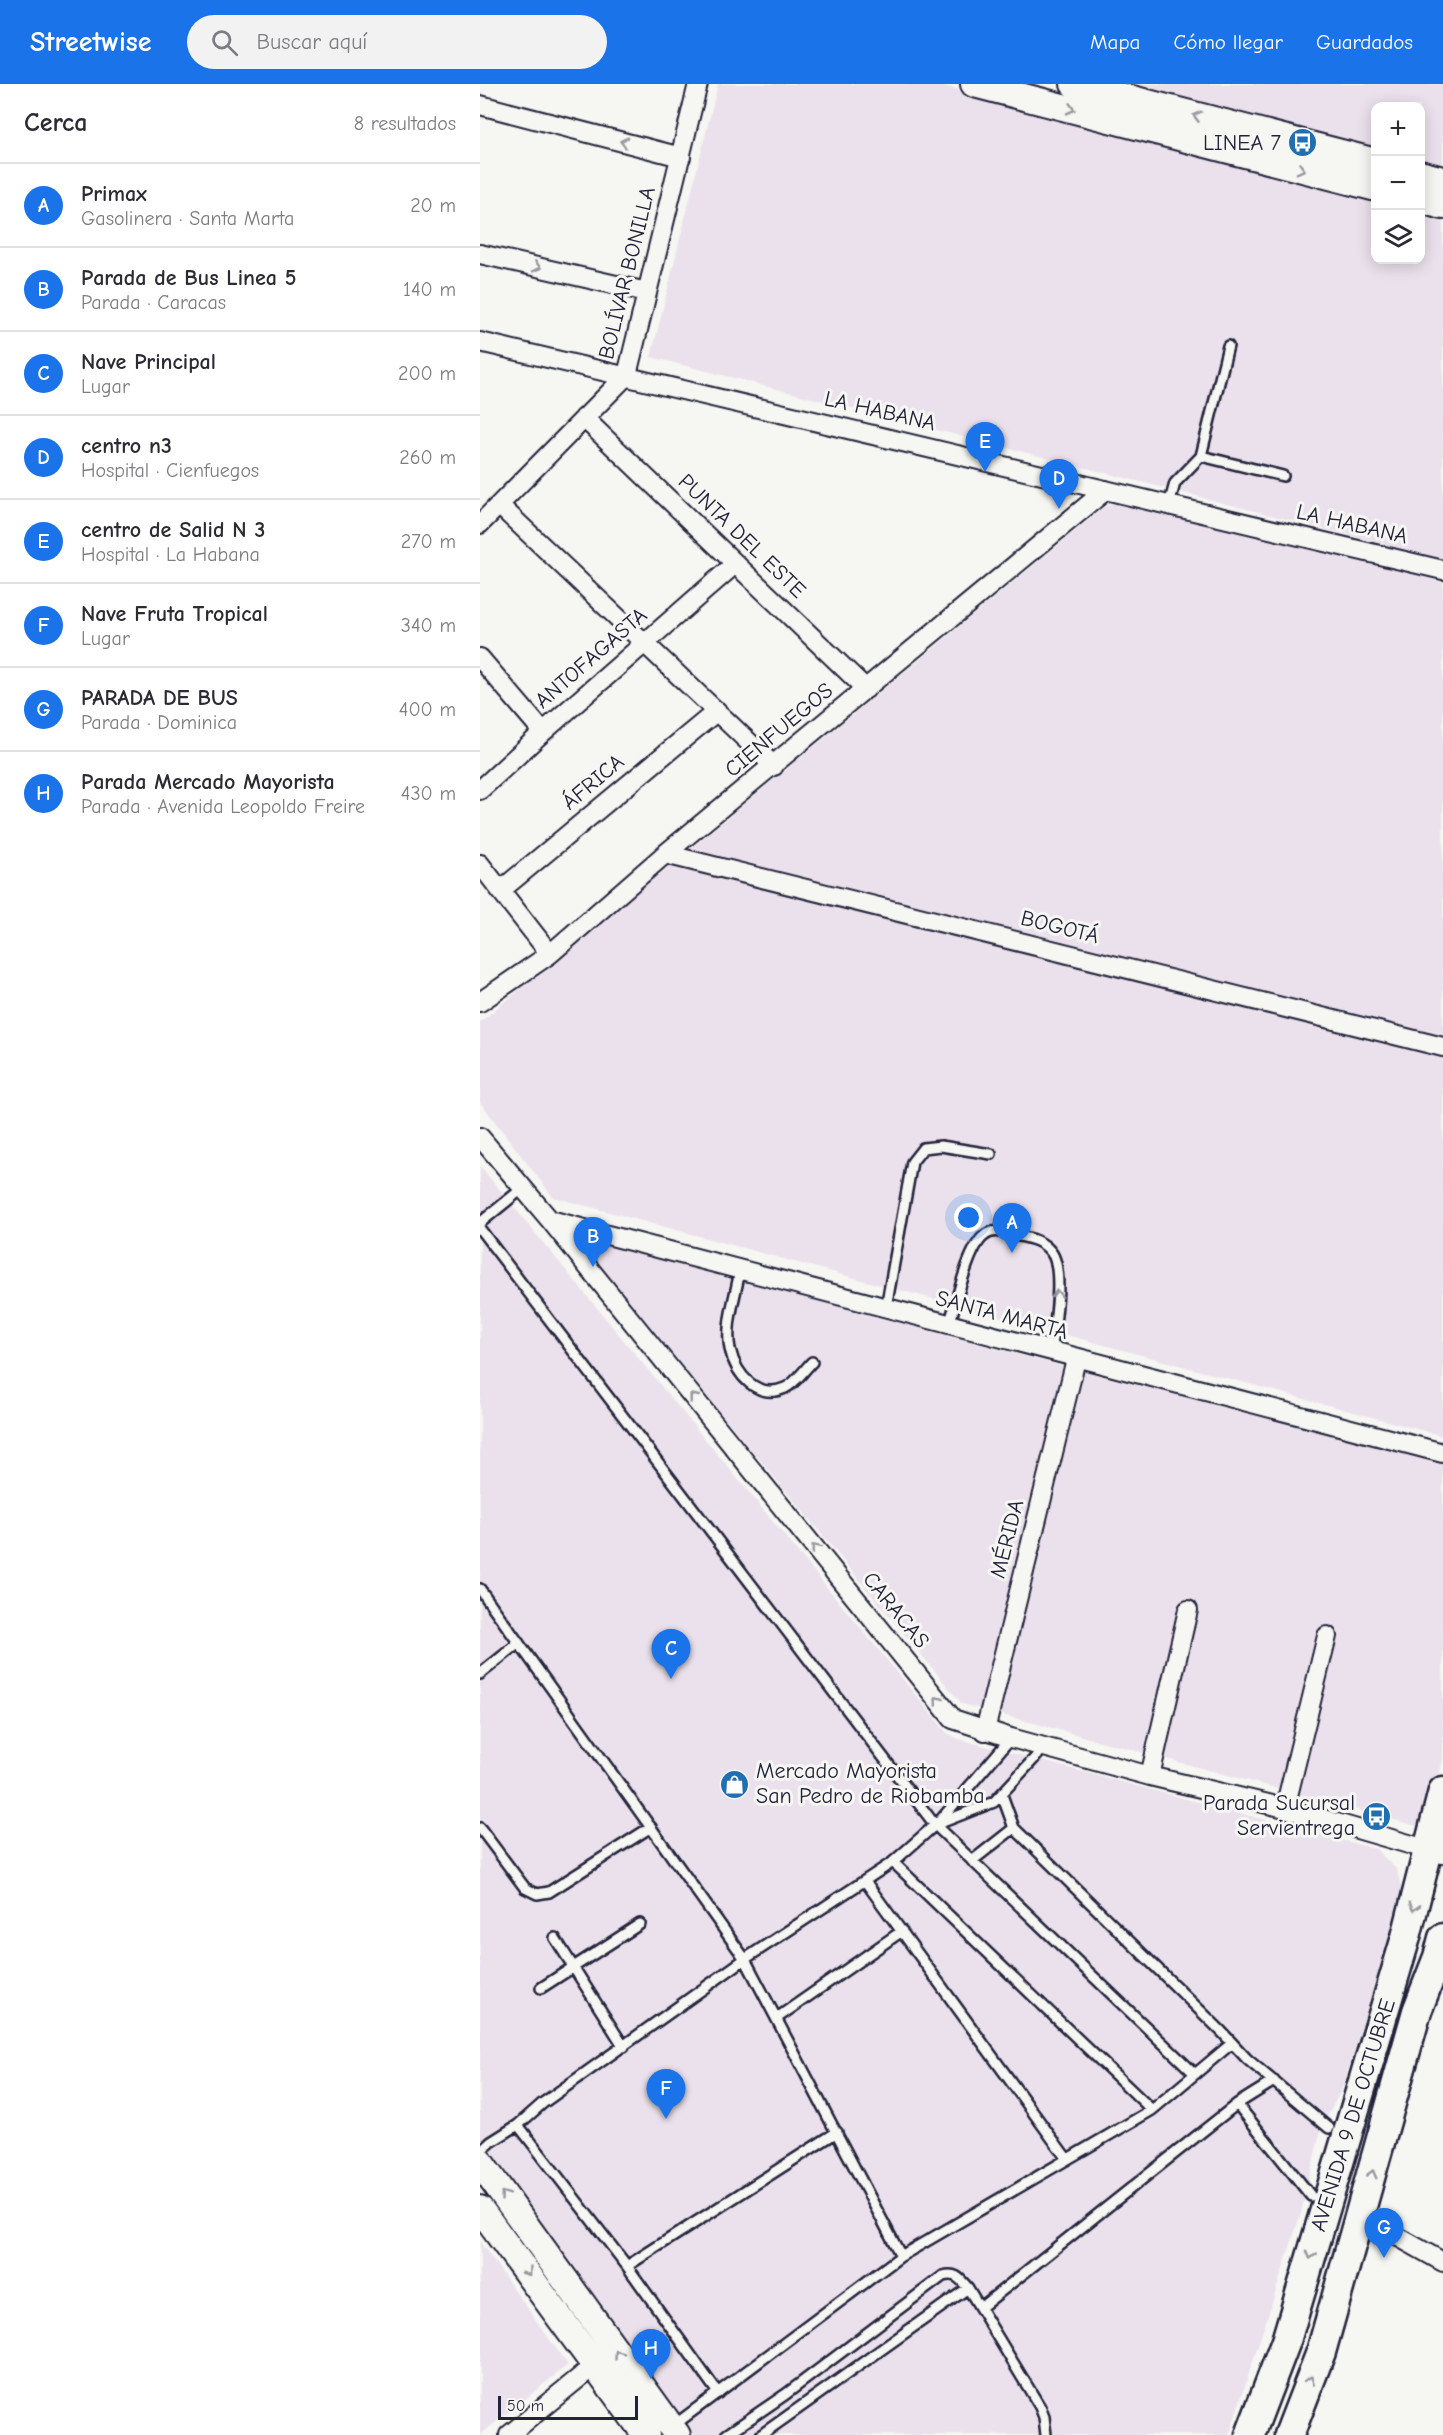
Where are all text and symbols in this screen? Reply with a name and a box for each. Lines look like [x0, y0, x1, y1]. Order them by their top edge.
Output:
search box [187, 15, 607, 69]
text: Streetwise [30, 26, 151, 58]
icon: search [208, 26, 241, 59]
text: Buscar aquí [256, 29, 367, 55]
text: Mapa [1090, 30, 1140, 54]
text: Cómo llegar [1173, 30, 1283, 54]
text: Guardados [1316, 30, 1413, 54]
one-way arrow [1066, 102, 1076, 115]
map controls [1371, 102, 1425, 264]
button: + [1371, 102, 1425, 156]
text: Cerca [24, 108, 88, 138]
one-way arrow [1192, 111, 1203, 123]
text: 8 resultados [354, 112, 456, 135]
bus stop icon: LINEA 7 [1286, 127, 1318, 159]
place label: LINEA 7 [1203, 130, 1282, 156]
one-way arrow [619, 137, 629, 150]
button: − [1371, 156, 1425, 210]
one-way arrow [1295, 161, 1305, 174]
text: Primax [81, 181, 147, 207]
street label: BOLÍVAR BONILLA [593, 184, 661, 362]
text: A [38, 194, 49, 217]
text: 20 m [410, 194, 456, 217]
text: Gasolinera · Santa Marta [81, 207, 294, 230]
button: layers [1371, 210, 1425, 264]
one-way arrow [532, 260, 542, 273]
text: Parada de Bus Linea 5 [81, 265, 296, 291]
text: B [37, 278, 50, 301]
text: 140 m [403, 278, 456, 301]
text: Parada · Caracas [81, 291, 226, 314]
text: Nave Principal [81, 349, 216, 375]
text: C [37, 362, 50, 385]
text: 200 m [398, 362, 456, 385]
text: Lugar [81, 375, 130, 398]
street label: LA HABANA [822, 386, 938, 436]
pin: E [966, 422, 1004, 472]
text: centro n3 [81, 433, 172, 459]
text: D [37, 446, 50, 469]
text: 260 m [399, 446, 456, 469]
text: Hospital · Cienfuegos [81, 459, 259, 482]
pin: D [1040, 460, 1078, 509]
street label: PUNTA DEL ESTE [673, 469, 811, 603]
street label: LA HABANA [1294, 499, 1410, 549]
text: centro de Salid N 3 [81, 517, 265, 543]
text: E [38, 530, 49, 553]
text: 270 m [401, 530, 456, 553]
text: Hospital · La Habana [81, 543, 260, 566]
text: Nave Fruta Tropical [81, 601, 268, 627]
street label: ANTOFAGASTA [530, 602, 652, 714]
text: F [38, 614, 49, 637]
text: 340 m [401, 614, 456, 637]
text: Lugar [81, 627, 130, 650]
street label: CIENFUEGOS [720, 677, 838, 783]
text: PARADA DE BUS [81, 685, 238, 711]
text: G [36, 698, 51, 721]
text: 400 m [399, 698, 456, 721]
text: Parada · Dominica [81, 711, 237, 734]
street label: ÁFRICA [557, 748, 629, 815]
text: Parada Mercado Mayorista [81, 769, 335, 795]
text: H [36, 782, 51, 805]
text: 430 m [401, 782, 456, 805]
text: Parada · Avenida Leopoldo Freire [81, 795, 365, 818]
street label: BOGOTÁ [1018, 905, 1102, 949]
your location [954, 1203, 983, 1232]
pin: A [992, 1204, 1032, 1253]
pin: B [574, 1218, 612, 1267]
street label: SANTA MARTA [933, 1285, 1071, 1345]
one-way arrow [1051, 1290, 1063, 1299]
one-way arrow [689, 1393, 700, 1404]
street label: MÉRIDA [985, 1497, 1029, 1581]
one-way arrow [812, 1544, 823, 1555]
street label: CARACAS [857, 1567, 935, 1653]
pin: C [652, 1630, 690, 1679]
one-way arrow [935, 1696, 946, 1707]
place label: Mercado Mayorista San Pedro de Riobamba [756, 1758, 985, 1809]
shop icon: Mercado Mayorista San Pedro de Riobamba [719, 1768, 751, 1800]
place label: Parada Sucursal Servientrega [1203, 1790, 1355, 1841]
bus stop icon: Parada Sucursal Servientrega [1360, 1800, 1392, 1832]
one-way arrow [1409, 1901, 1421, 1912]
street label: AVENIDA 9 DE OCTUBRE [1305, 1996, 1401, 2234]
pin: F [646, 2070, 686, 2119]
one-way arrow [1365, 2169, 1378, 2179]
one-way arrow [500, 2191, 511, 2202]
pin: G [1364, 2208, 1404, 2258]
one-way arrow [1306, 2249, 1318, 2260]
one-way arrow [520, 2266, 531, 2277]
pin: H [632, 2330, 670, 2379]
one-way arrow [614, 2349, 625, 2360]
one-way arrow [1303, 2375, 1315, 2386]
scale bar [498, 2393, 638, 2420]
text: 50 m [507, 2397, 544, 2415]

